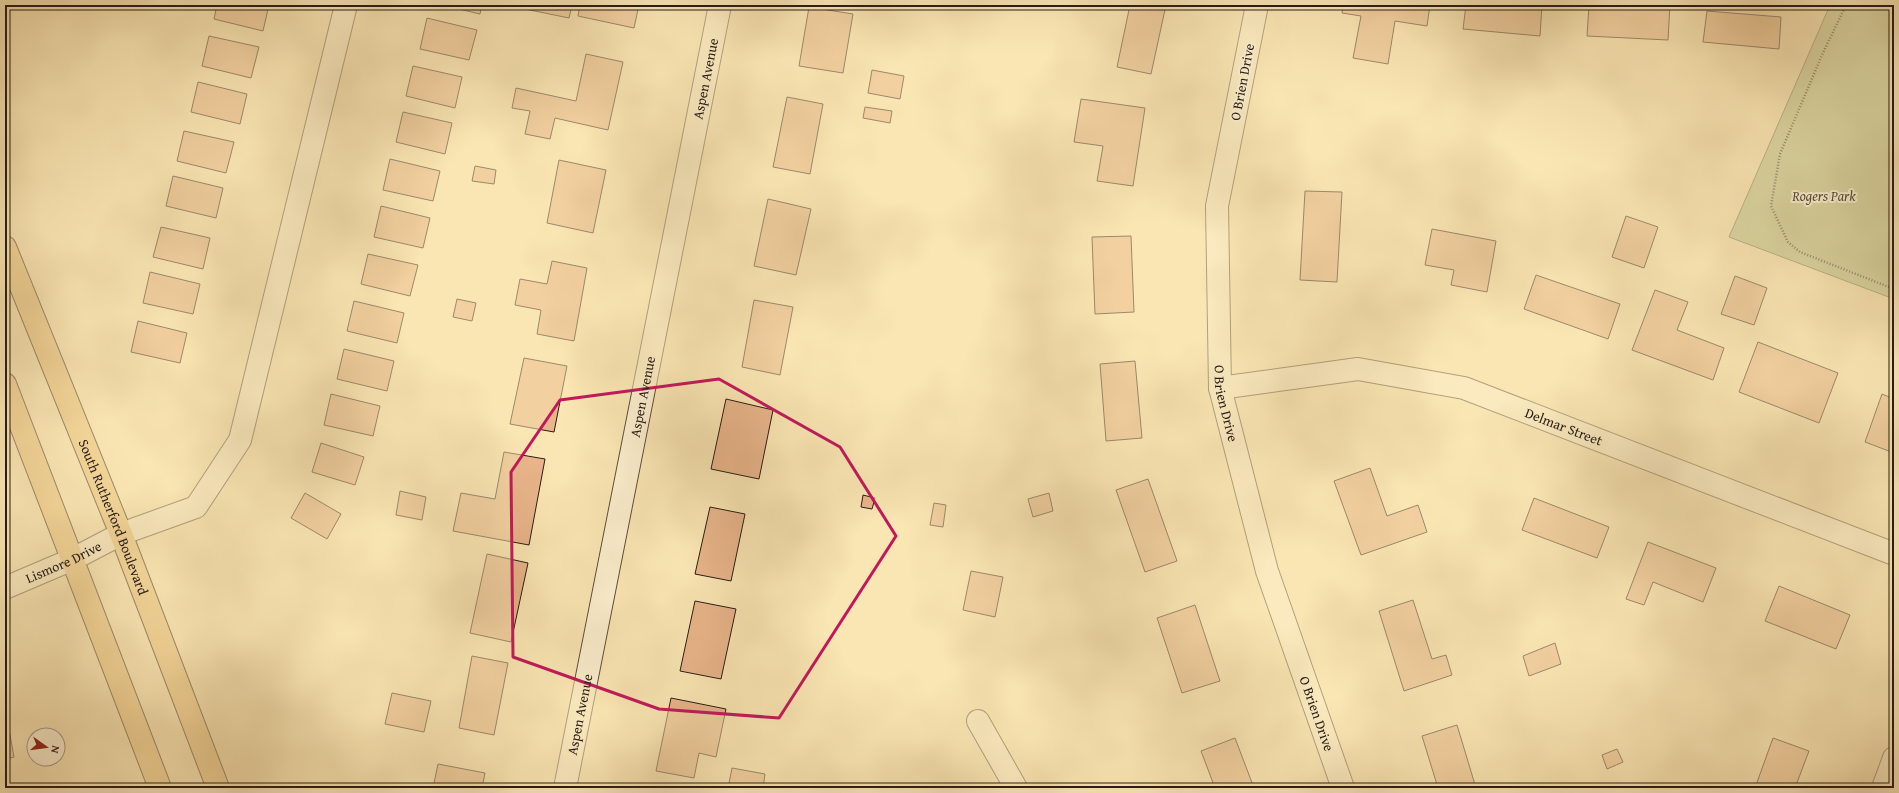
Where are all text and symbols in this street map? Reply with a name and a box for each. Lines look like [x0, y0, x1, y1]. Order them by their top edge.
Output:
street label: Aspen Avenue [688, 36, 723, 121]
street label: O Brien Drive [1225, 41, 1259, 122]
park label: Rogers Park [1791, 186, 1856, 206]
street label: Aspen Avenue [625, 354, 660, 439]
street label: O Brien Drive [1210, 365, 1244, 444]
street label: Delmar Street [1522, 403, 1605, 451]
street label: South Rutherford Boulevard [74, 436, 153, 598]
street label: Lismore Drive [22, 536, 105, 588]
street label: Aspen Avenue [562, 672, 597, 757]
street label: O Brien Drive [1295, 673, 1339, 754]
north arrow [26, 727, 66, 767]
text: N [47, 744, 64, 756]

